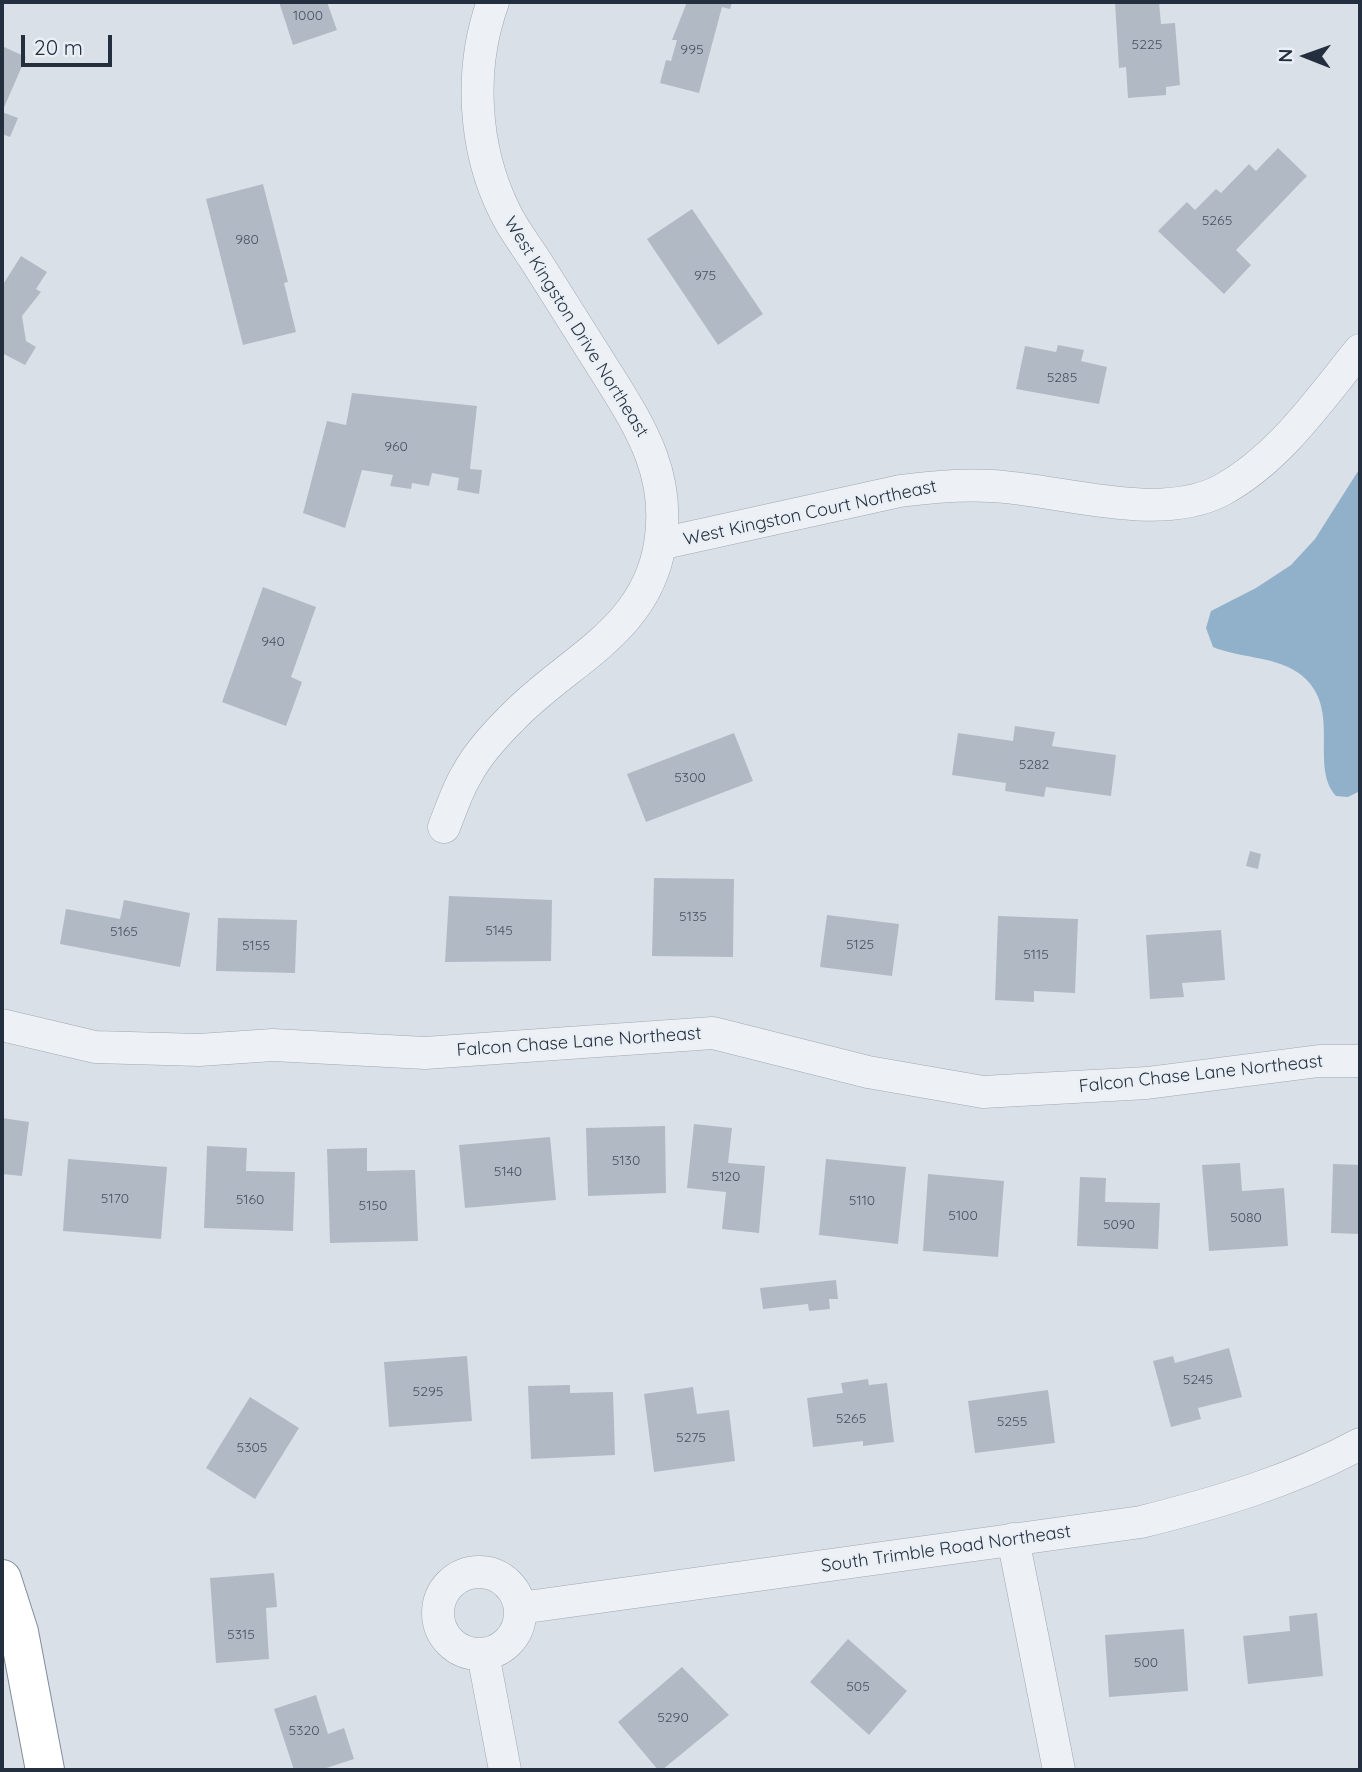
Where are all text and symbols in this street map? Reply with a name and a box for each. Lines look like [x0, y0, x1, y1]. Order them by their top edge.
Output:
house number: 1000 [293, 8, 323, 24]
scale bar [24, 21, 116, 65]
north arrow [1271, 21, 1341, 91]
text: 20 m [34, 34, 83, 60]
house number: 5225 [1132, 37, 1162, 53]
house number: 995 [680, 42, 704, 58]
text: N [1273, 48, 1297, 63]
street label: West Kingston Drive Northeast [499, 213, 653, 441]
house number: 5265 [1202, 213, 1232, 229]
house number: 980 [235, 232, 259, 248]
house number: 975 [694, 268, 716, 284]
house number: 5285 [1047, 370, 1077, 386]
house number: 960 [384, 439, 408, 455]
street label: West Kingston Court Northeast [681, 476, 939, 550]
house number: 940 [261, 634, 285, 650]
house number: 5282 [1019, 757, 1049, 773]
house number: 5300 [674, 770, 706, 786]
house number: 5135 [679, 909, 707, 925]
house number: 5145 [485, 923, 513, 939]
house number: 5165 [110, 924, 138, 940]
house number: 5125 [846, 937, 874, 953]
house number: 5155 [242, 938, 270, 954]
house number: 5115 [1023, 947, 1049, 963]
street label: Falcon Chase Lane Northeast [456, 1023, 702, 1061]
street label: Falcon Chase Lane Northeast [1078, 1050, 1324, 1098]
house number: 5130 [612, 1153, 640, 1169]
house number: 5140 [494, 1164, 522, 1180]
house number: 5120 [712, 1169, 740, 1185]
house number: 5170 [101, 1191, 129, 1207]
house number: 5160 [236, 1192, 264, 1208]
house number: 5110 [849, 1193, 875, 1209]
house number: 5150 [359, 1198, 387, 1214]
house number: 5100 [948, 1208, 978, 1224]
house number: 5080 [1230, 1210, 1262, 1226]
house number: 5090 [1103, 1217, 1135, 1233]
house number: 5245 [1183, 1372, 1213, 1388]
house number: 5295 [413, 1384, 443, 1400]
house number: 5265 [836, 1411, 866, 1427]
house number: 5255 [997, 1414, 1027, 1430]
house number: 5275 [676, 1430, 706, 1446]
house number: 5305 [237, 1440, 267, 1456]
street label: South Trimble Road Northeast [820, 1521, 1072, 1577]
house number: 5315 [227, 1627, 255, 1643]
house number: 500 [1134, 1655, 1158, 1671]
house number: 505 [846, 1679, 870, 1695]
house number: 5290 [657, 1710, 689, 1726]
house number: 5320 [288, 1723, 320, 1739]

